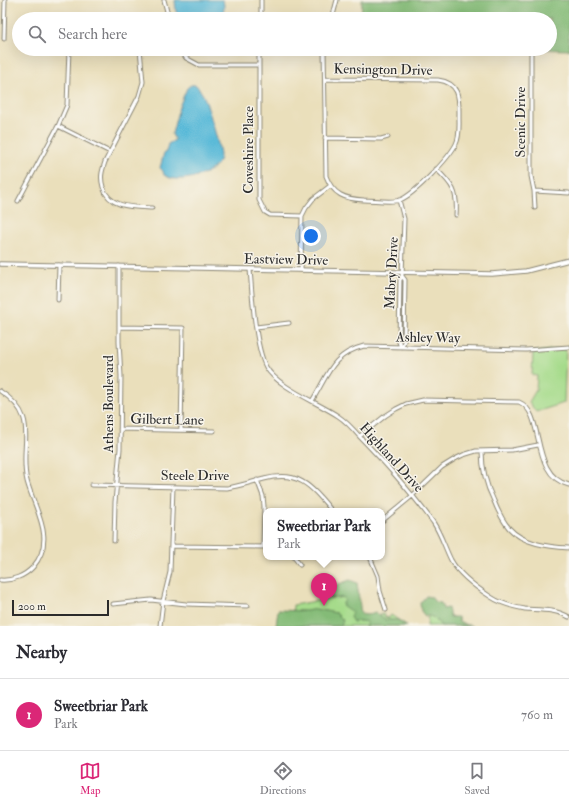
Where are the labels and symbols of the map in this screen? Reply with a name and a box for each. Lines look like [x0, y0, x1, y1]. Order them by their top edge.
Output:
street label: Kensington Drive [333, 60, 433, 79]
street label: Scenic Drive [512, 86, 529, 157]
street label: Coveshire Place [240, 106, 257, 194]
your location [301, 226, 321, 246]
street label: Mabry Drive [381, 236, 403, 310]
street label: Eastview Drive [244, 250, 328, 269]
street label: Ashley Way [395, 328, 461, 348]
street label: Athens Boulevard [100, 355, 117, 454]
street label: Gilbert Lane [130, 410, 204, 429]
street label: Highland Drive [356, 419, 427, 496]
street label: Steele Drive [161, 467, 229, 484]
pin: 1 [311, 573, 337, 606]
scale bar [12, 598, 109, 617]

